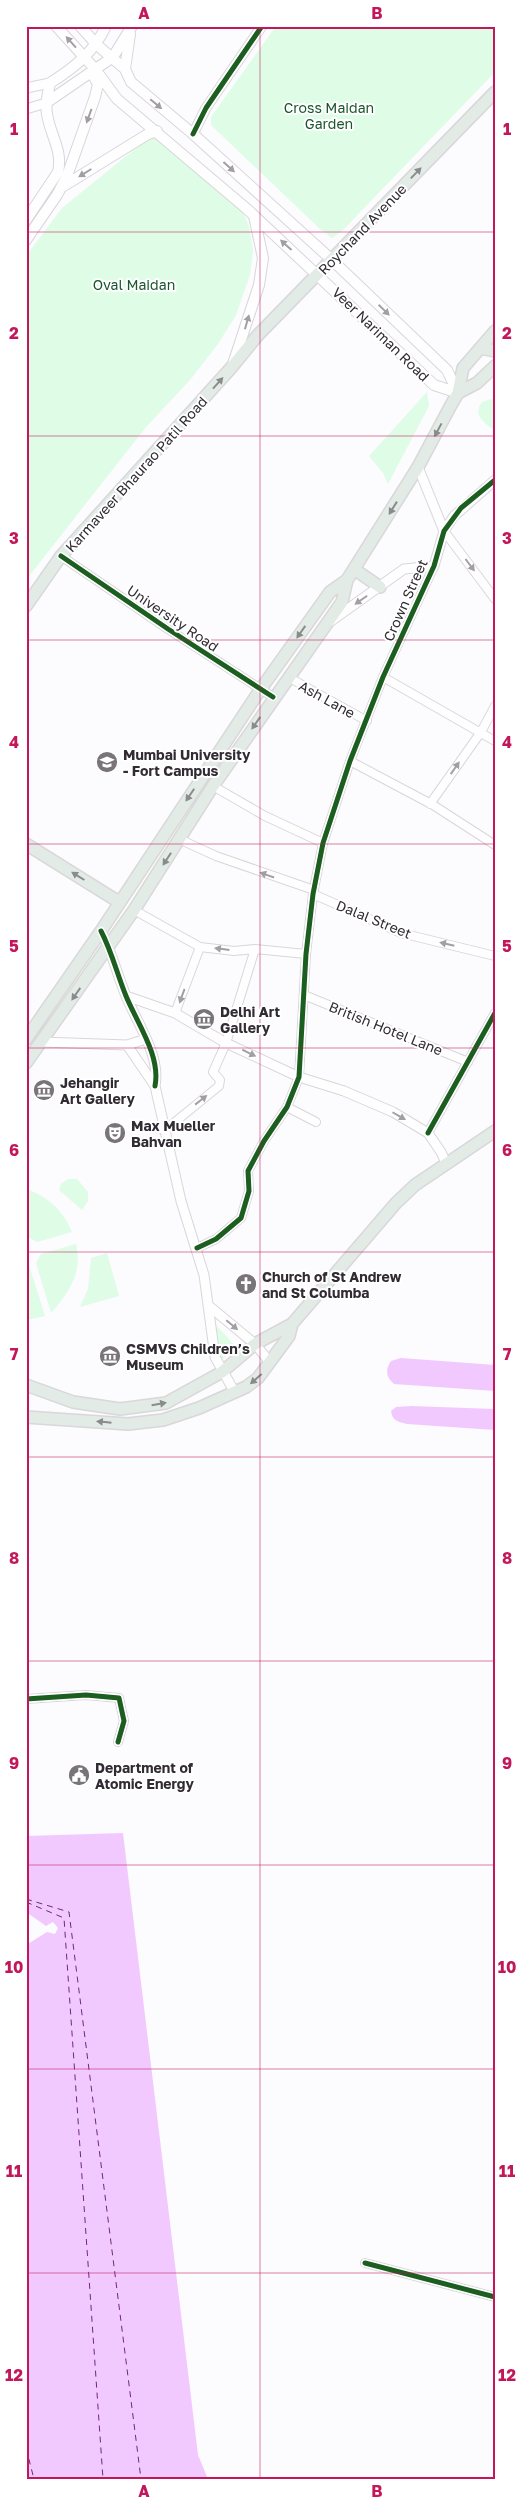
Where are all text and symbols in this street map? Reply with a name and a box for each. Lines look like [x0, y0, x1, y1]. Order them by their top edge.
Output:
text: A [138, 3, 150, 23]
text: B [371, 3, 383, 23]
one-way arrow [65, 36, 76, 48]
one-way arrow [150, 98, 163, 109]
park label: Cross Maidan Garden [284, 99, 374, 132]
one-way arrow [85, 109, 93, 124]
text: 1 [10, 119, 18, 139]
text: 1 [503, 119, 511, 139]
one-way arrow [223, 161, 235, 173]
one-way arrow [410, 167, 422, 179]
one-way arrow [79, 168, 92, 177]
street label: Roychand Avenue [314, 180, 410, 278]
one-way arrow [280, 239, 292, 251]
park label: Oval Maidan [93, 276, 175, 293]
street label: Veer Nariman Road [329, 283, 433, 385]
one-way arrow [377, 304, 389, 316]
one-way arrow [243, 315, 251, 330]
text: 2 [9, 323, 19, 343]
text: 2 [502, 323, 512, 343]
one-way arrow [212, 378, 224, 390]
street label: Karmaveer Bhaurao Patil Road [62, 393, 210, 555]
one-way arrow [433, 423, 442, 436]
one-way arrow [388, 502, 397, 515]
text: 3 [9, 528, 19, 548]
text: 3 [502, 528, 512, 548]
street label: Crown Street [379, 556, 431, 644]
one-way arrow [464, 558, 475, 571]
street label: University Road [124, 581, 222, 655]
one-way arrow [354, 595, 367, 605]
one-way arrow [297, 625, 307, 638]
street label: Ash Lane [296, 677, 358, 721]
one-way arrow [251, 717, 261, 730]
text: 4 [9, 732, 19, 752]
text: 4 [502, 732, 512, 752]
place label: Mumbai University - Fort Campus [123, 746, 251, 779]
school or university icon: Mumbai University - Fort Campus [95, 750, 119, 774]
one-way arrow [450, 761, 460, 775]
one-way arrow [185, 788, 195, 802]
one-way arrow [162, 853, 171, 866]
one-way arrow [260, 871, 275, 878]
one-way arrow [71, 872, 84, 881]
street label: Dalal Street [334, 896, 414, 942]
text: 5 [9, 936, 19, 956]
text: 5 [502, 936, 512, 956]
one-way arrow [440, 940, 455, 948]
one-way arrow [214, 945, 230, 953]
one-way arrow [71, 987, 81, 1001]
one-way arrow [178, 989, 185, 1004]
street label: British Hotel Lane [327, 997, 445, 1059]
place label: Delhi Art Gallery [220, 1003, 280, 1036]
museum icon: Delhi Art Gallery [192, 1007, 216, 1031]
one-way arrow [242, 1050, 256, 1058]
place label: Jehangir Art Gallery [60, 1074, 136, 1107]
museum icon: Jehangir Art Gallery [32, 1078, 56, 1102]
one-way arrow [195, 1094, 208, 1105]
one-way arrow [392, 1111, 405, 1120]
place label: Max Mueller Bahvan [131, 1117, 216, 1150]
theatre icon: Max Mueller Bahvan [103, 1121, 127, 1145]
text: 6 [9, 1140, 19, 1160]
text: 6 [502, 1140, 512, 1160]
place label: Church of St Andrew and St Columba [262, 1268, 402, 1301]
church icon: Church of St Andrew and St Columba [234, 1272, 258, 1296]
one-way arrow [226, 1319, 238, 1330]
place label: CSMVS Children’s Museum [126, 1340, 250, 1373]
text: 7 [10, 1344, 19, 1364]
museum icon: CSMVS Children’s Museum [98, 1344, 122, 1368]
text: 7 [503, 1344, 512, 1364]
one-way arrow [251, 1373, 263, 1385]
one-way arrow [151, 1400, 167, 1408]
one-way arrow [96, 1417, 112, 1425]
text: 8 [9, 1548, 19, 1568]
text: 8 [502, 1548, 512, 1568]
text: 9 [9, 1753, 19, 1773]
text: 9 [502, 1753, 512, 1773]
place label: Department of Atomic Energy [95, 1759, 194, 1792]
public building icon: Department of Atomic Energy [67, 1763, 91, 1787]
text: 10 [5, 1957, 23, 1977]
text: 10 [498, 1957, 516, 1977]
text: 11 [6, 2161, 22, 2181]
text: 11 [499, 2161, 515, 2181]
text: 12 [5, 2365, 23, 2385]
text: 12 [498, 2365, 516, 2385]
text: A [138, 2481, 150, 2501]
text: B [371, 2481, 383, 2501]

